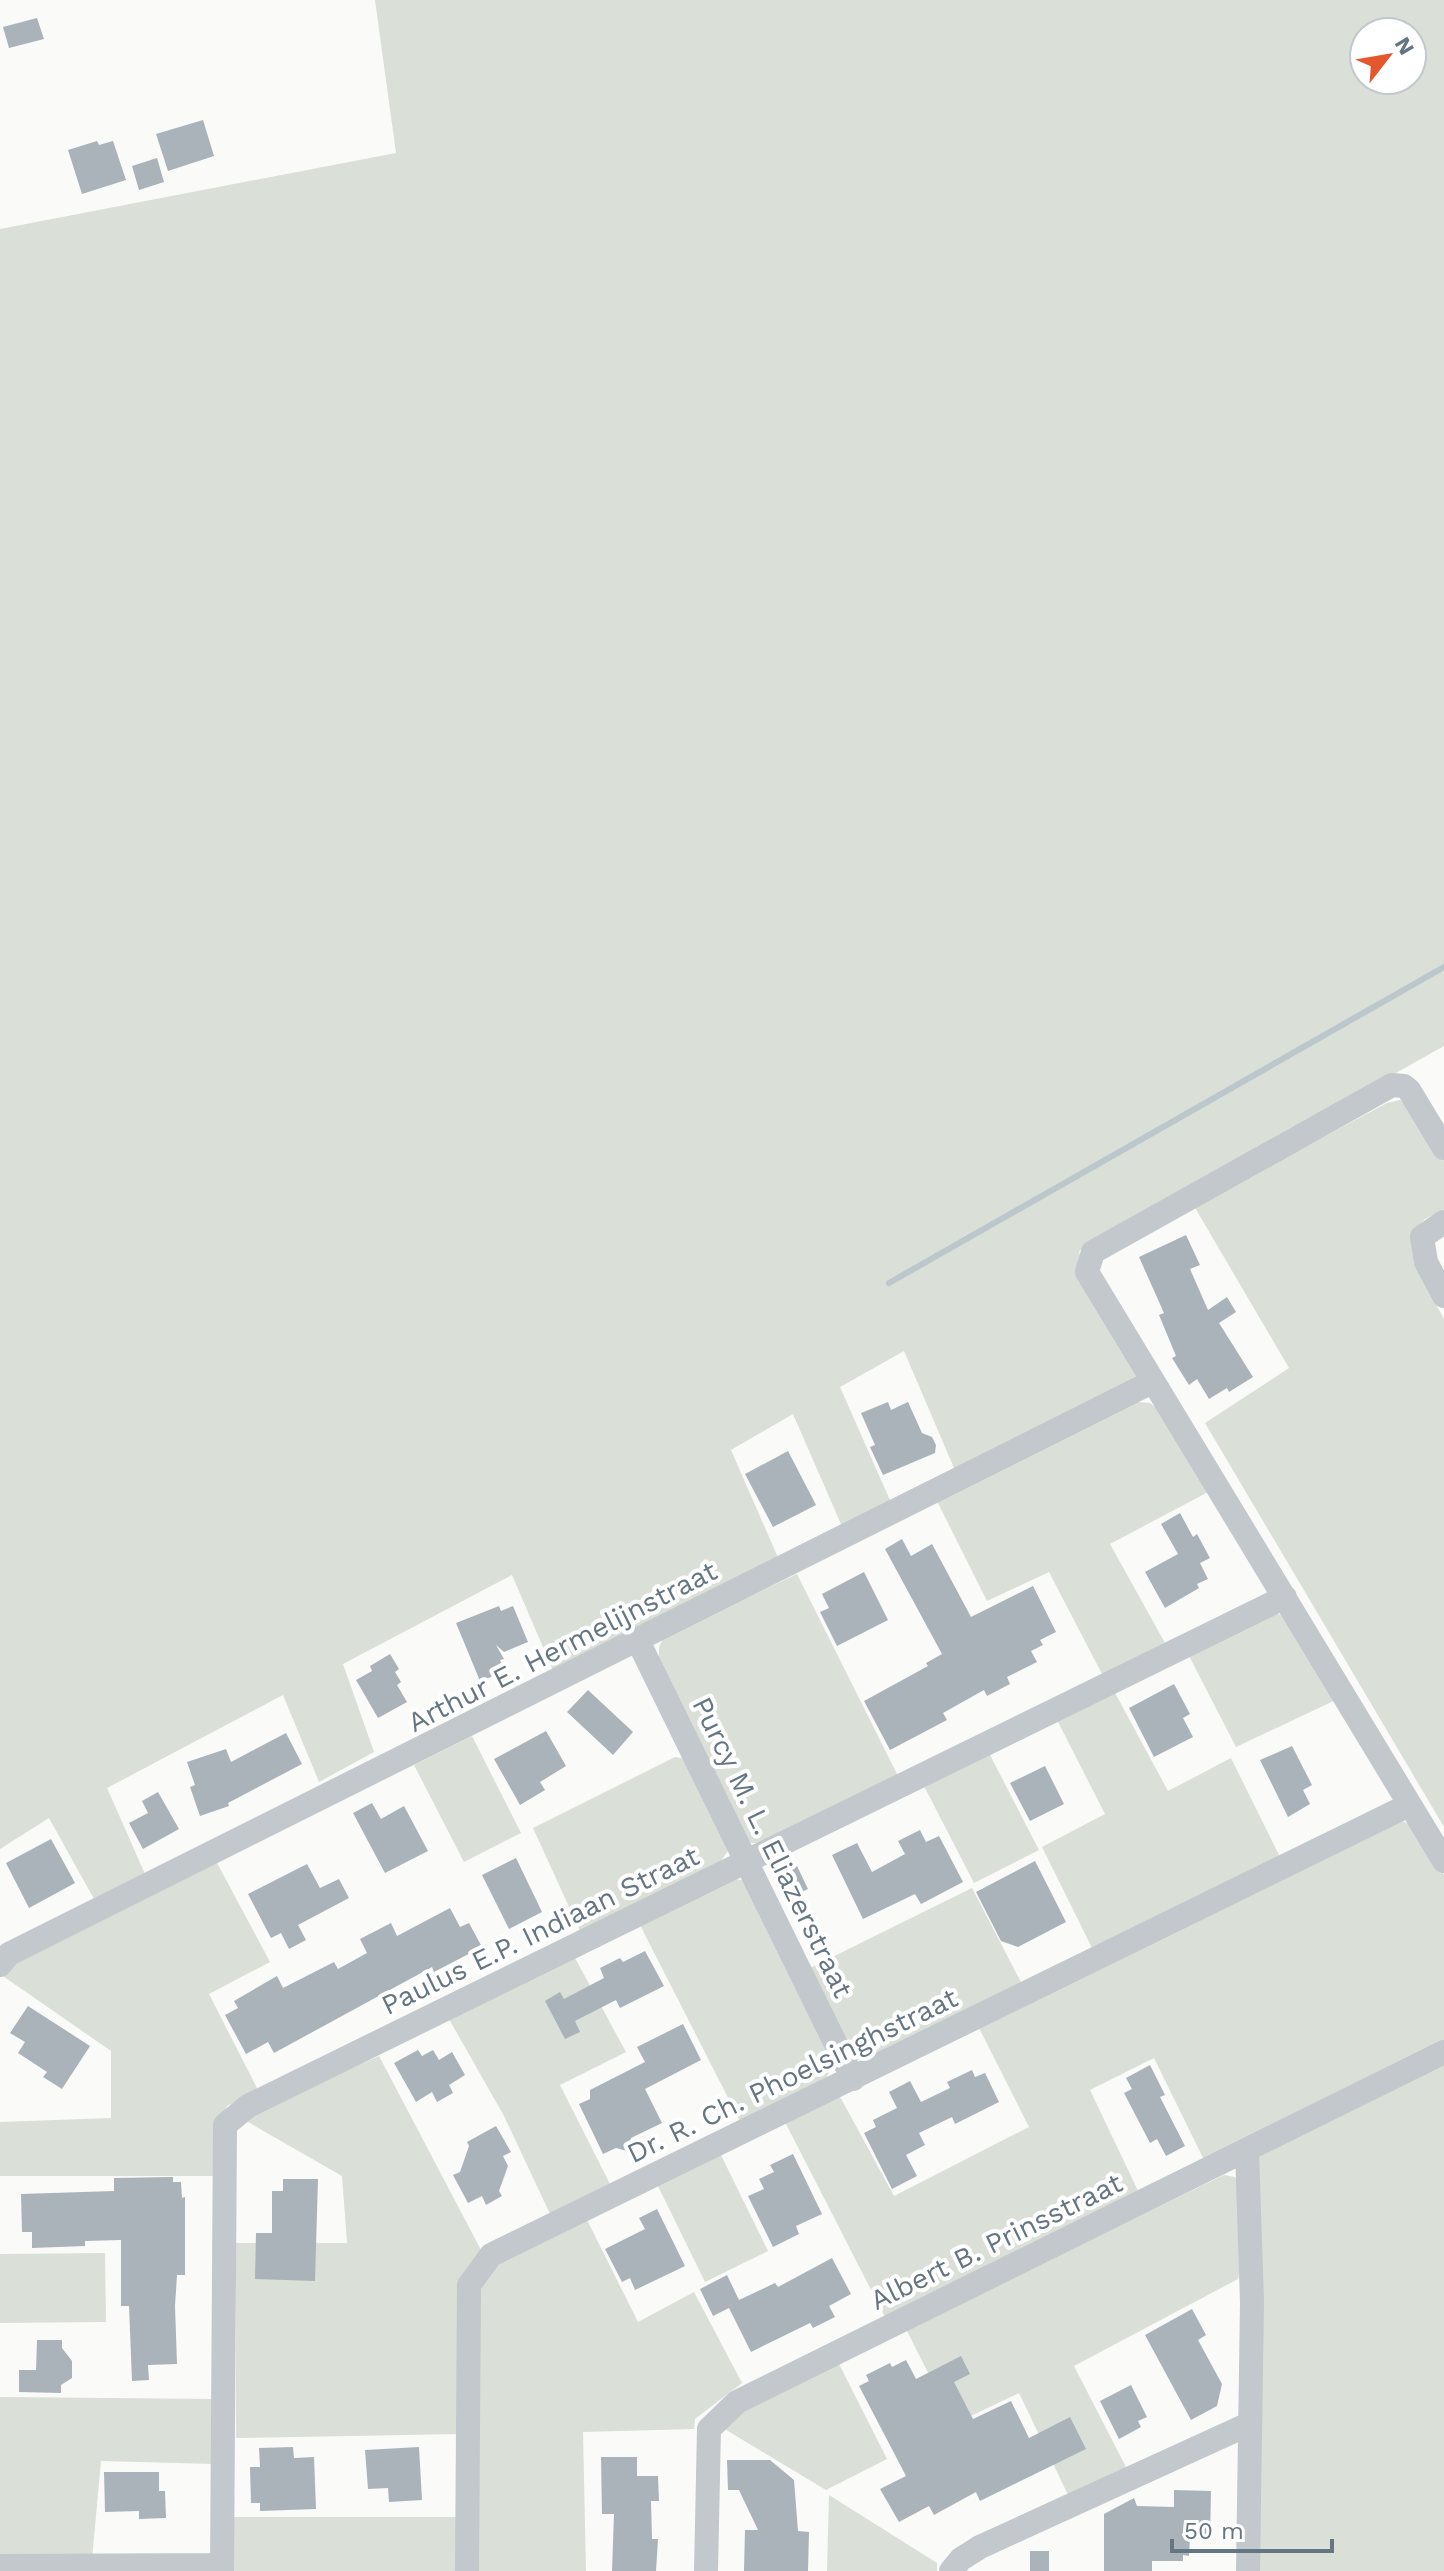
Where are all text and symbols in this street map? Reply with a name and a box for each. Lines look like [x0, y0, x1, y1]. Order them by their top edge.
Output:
north arrow [1348, 16, 1428, 96]
text: N [1390, 33, 1420, 59]
street label: Arthur E. Hermelijnstraat [402, 1554, 723, 1739]
street label: Purcy M. L. Eliazerstraat [685, 1692, 860, 2003]
street label: Paulus E.P. Indiaan Straat [376, 1839, 705, 2022]
street label: Dr. R. Ch. Phoelsinghstraat [622, 1981, 963, 2170]
street label: Albert B. Prinsstraat [865, 2166, 1128, 2317]
scale bar [1172, 2503, 1332, 2553]
text: 50 m [1184, 2517, 1244, 2545]

